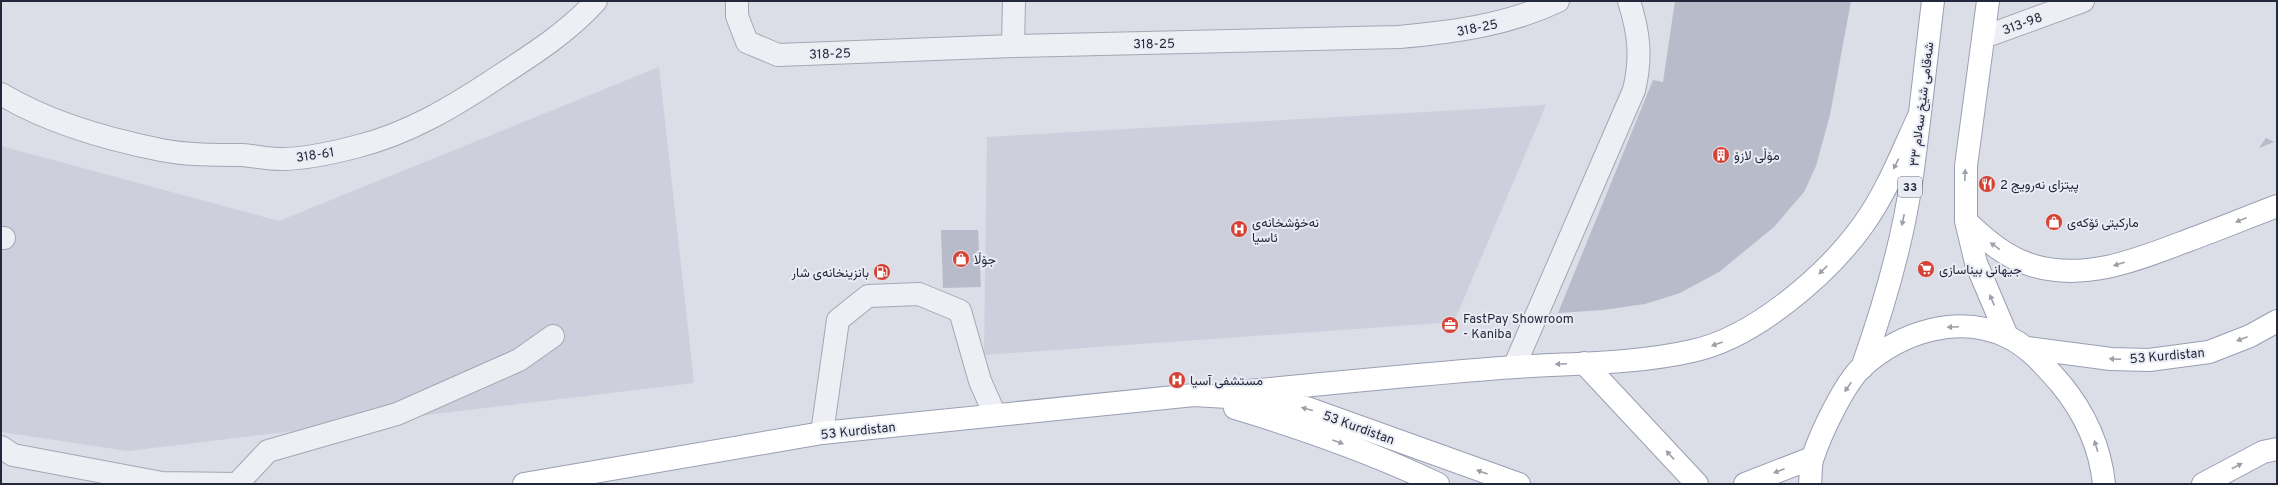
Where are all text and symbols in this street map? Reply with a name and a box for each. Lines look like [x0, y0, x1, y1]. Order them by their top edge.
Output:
street label: 313-98 [2001, 10, 2045, 39]
street label: 318-25 [1455, 17, 1499, 41]
street label: 318-25 [1133, 37, 1175, 53]
street label: شەقامی شێخ سەلام ٣٣ [1907, 41, 1939, 167]
street label: 318-25 [809, 46, 851, 64]
street label: 318-61 [295, 145, 335, 167]
building icon: مۆڵی لازۆ [1711, 145, 1731, 165]
place label: مۆڵی لازۆ [1734, 148, 1780, 165]
one-way arrow [1893, 158, 1899, 170]
one-way arrow [1962, 169, 1969, 181]
restaurant icon: 2 پیتزای نەرویج [1977, 174, 1997, 194]
road number: 33 [1898, 177, 1922, 197]
place label: 2 پیتزای نەرویج [2000, 178, 2079, 194]
shop icon: مارکیتی ئۆکەی [2044, 212, 2064, 232]
one-way arrow [1900, 214, 1906, 226]
place label: نه‌خۆشخانه‌ى ئاسیا [1252, 216, 1319, 247]
place label: مارکیتی ئۆکەی [2067, 216, 2139, 232]
one-way arrow [2235, 217, 2246, 223]
hospital icon: نه‌خۆشخانه‌ى ئاسیا [1229, 219, 1249, 239]
one-way arrow [1989, 242, 2000, 250]
shop icon: جۆڵا [951, 249, 971, 269]
place label: جۆڵا [974, 252, 996, 269]
supermarket icon: جیهانی بیناسازی [1916, 259, 1936, 279]
one-way arrow [2112, 261, 2124, 267]
fuel station icon: بانزینخانەی شار [872, 262, 892, 282]
place label: جیهانی بیناسازی [1939, 263, 2022, 279]
place label: بانزینخانەی شار [791, 266, 869, 282]
one-way arrow [1818, 266, 1828, 275]
one-way arrow [1989, 294, 1995, 306]
place label: FastPay Showroom - Kaniba [1463, 312, 1574, 343]
office icon: FastPay Showroom - Kaniba [1440, 315, 1460, 335]
one-way arrow [1946, 324, 1959, 330]
one-way arrow [2236, 337, 2248, 343]
one-way arrow [1711, 341, 1723, 347]
street label: 53 Kurdistan [2129, 346, 2205, 368]
one-way arrow [2109, 355, 2121, 362]
one-way arrow [1554, 361, 1567, 367]
hospital icon: مستشفى آسيا [1167, 370, 1187, 390]
place label: مستشفى آسيا [1190, 374, 1263, 390]
one-way arrow [1844, 382, 1852, 393]
one-way arrow [1301, 406, 1313, 412]
street label: 53 Kurdistan [1320, 408, 1396, 449]
street label: 53 Kurdistan [820, 420, 896, 444]
one-way arrow [1332, 440, 1344, 446]
one-way arrow [2092, 440, 2098, 452]
one-way arrow [1666, 450, 1675, 461]
one-way arrow [2232, 462, 2243, 469]
one-way arrow [1476, 468, 1488, 474]
one-way arrow [1772, 469, 1784, 475]

